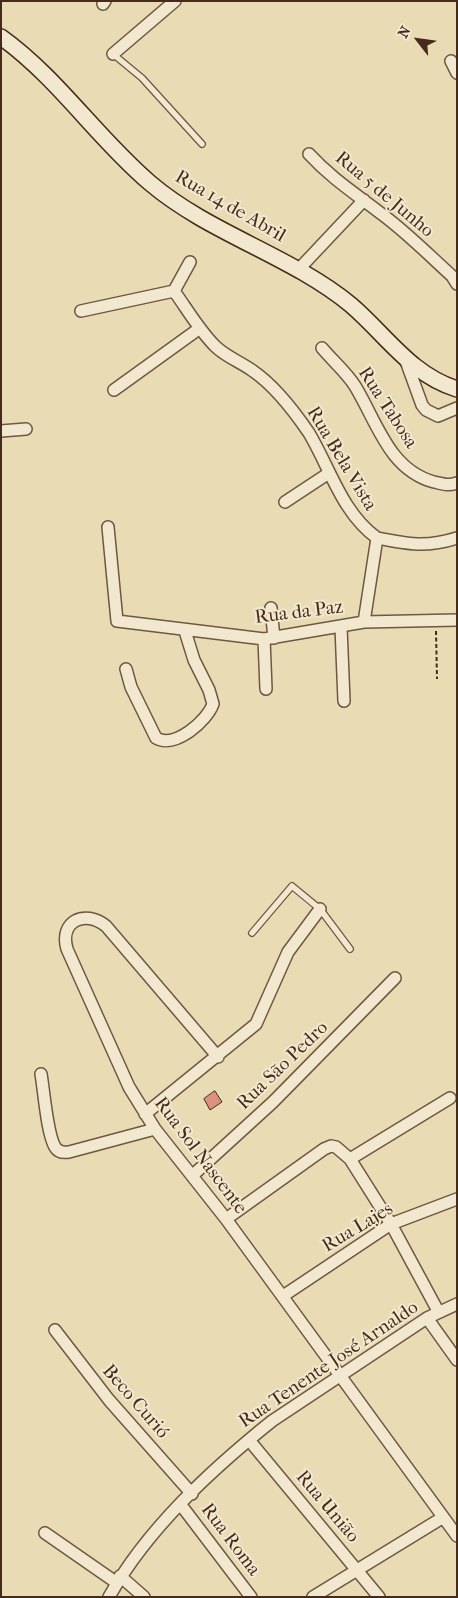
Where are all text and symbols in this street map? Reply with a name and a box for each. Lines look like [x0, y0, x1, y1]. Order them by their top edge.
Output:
north arrow [393, 15, 443, 65]
text: N [395, 23, 415, 41]
street label: Rua 5 de Junho [330, 147, 438, 243]
street label: Rua 14 de Abril [171, 166, 289, 248]
street label: Rua Tabosa [352, 363, 422, 453]
street label: Rua Bela Vista [301, 403, 381, 515]
street label: Rua da Paz [254, 596, 344, 630]
street label: Rua São Pedro [233, 1017, 333, 1115]
street label: Rua Sol Nascente [149, 1093, 251, 1219]
street label: Rua Lajes [318, 1198, 398, 1258]
street label: Rua Tenente José Arnaldo [235, 1296, 423, 1434]
street label: Beco Curió [97, 1360, 173, 1444]
street label: Rua União [290, 1466, 364, 1548]
street label: Rua Roma [195, 1499, 265, 1581]

